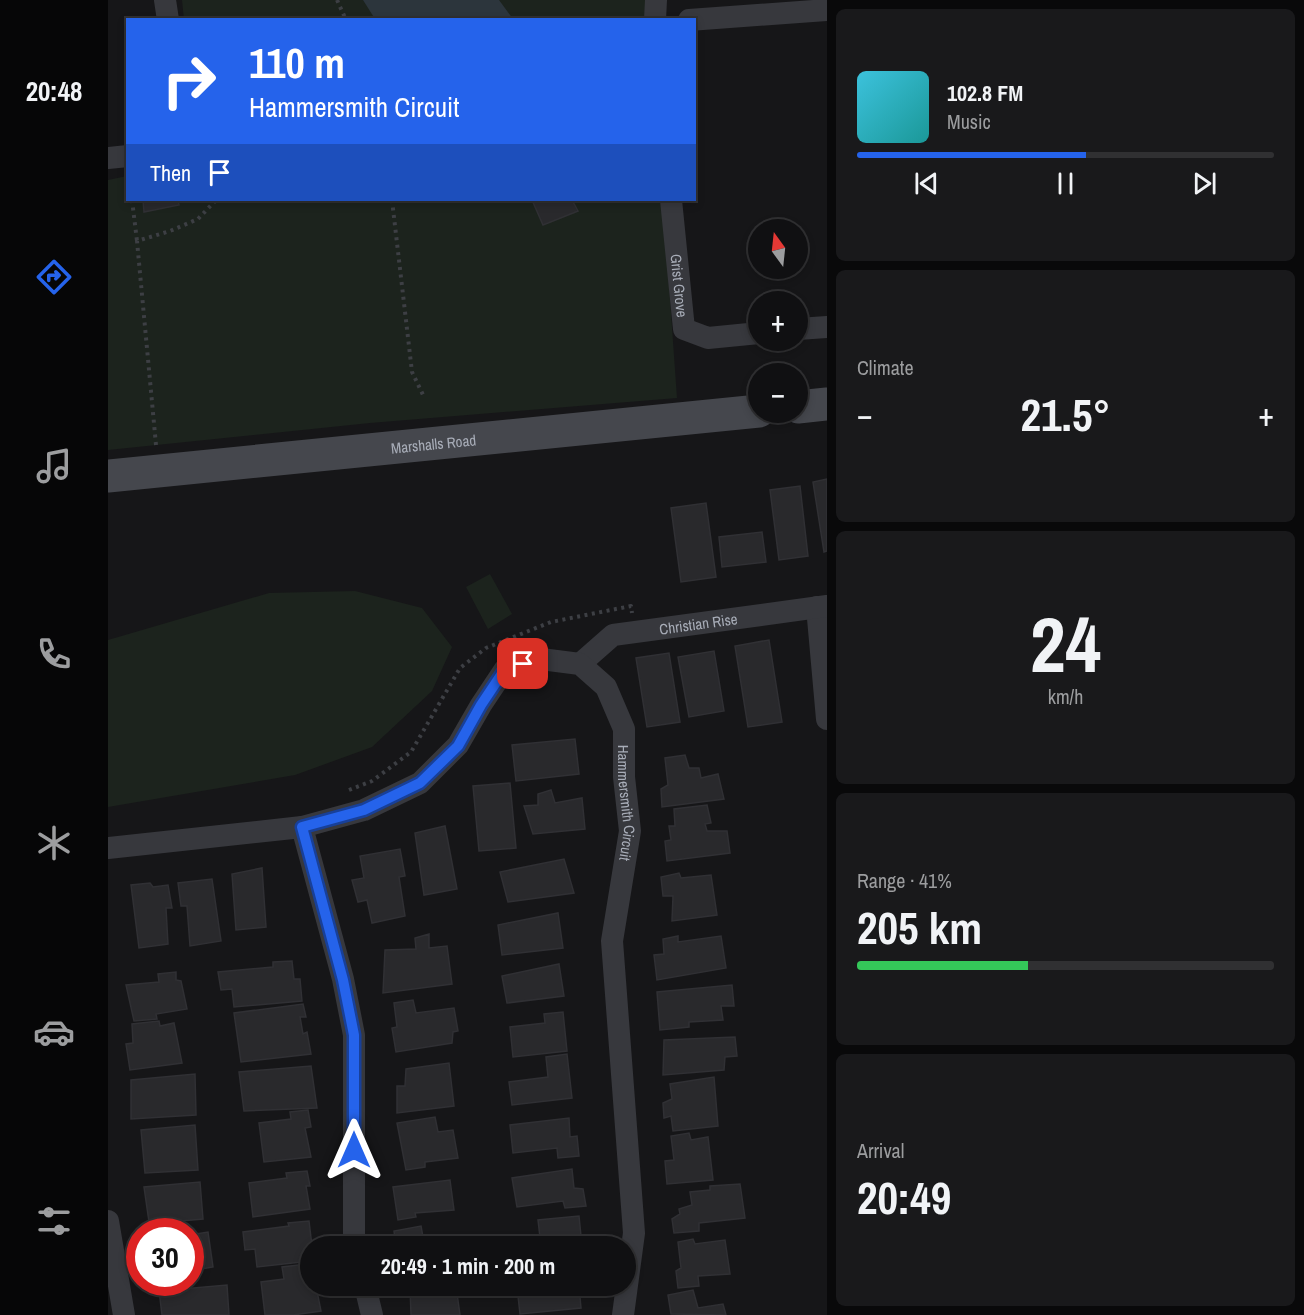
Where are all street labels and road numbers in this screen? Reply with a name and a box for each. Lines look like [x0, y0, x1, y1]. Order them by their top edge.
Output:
street label: Grist Grove [666, 253, 693, 318]
street label: Marshalls Road [390, 429, 477, 458]
street label: Christian Rise [658, 608, 739, 639]
street label: Hammersmith Circuit [614, 745, 641, 863]

